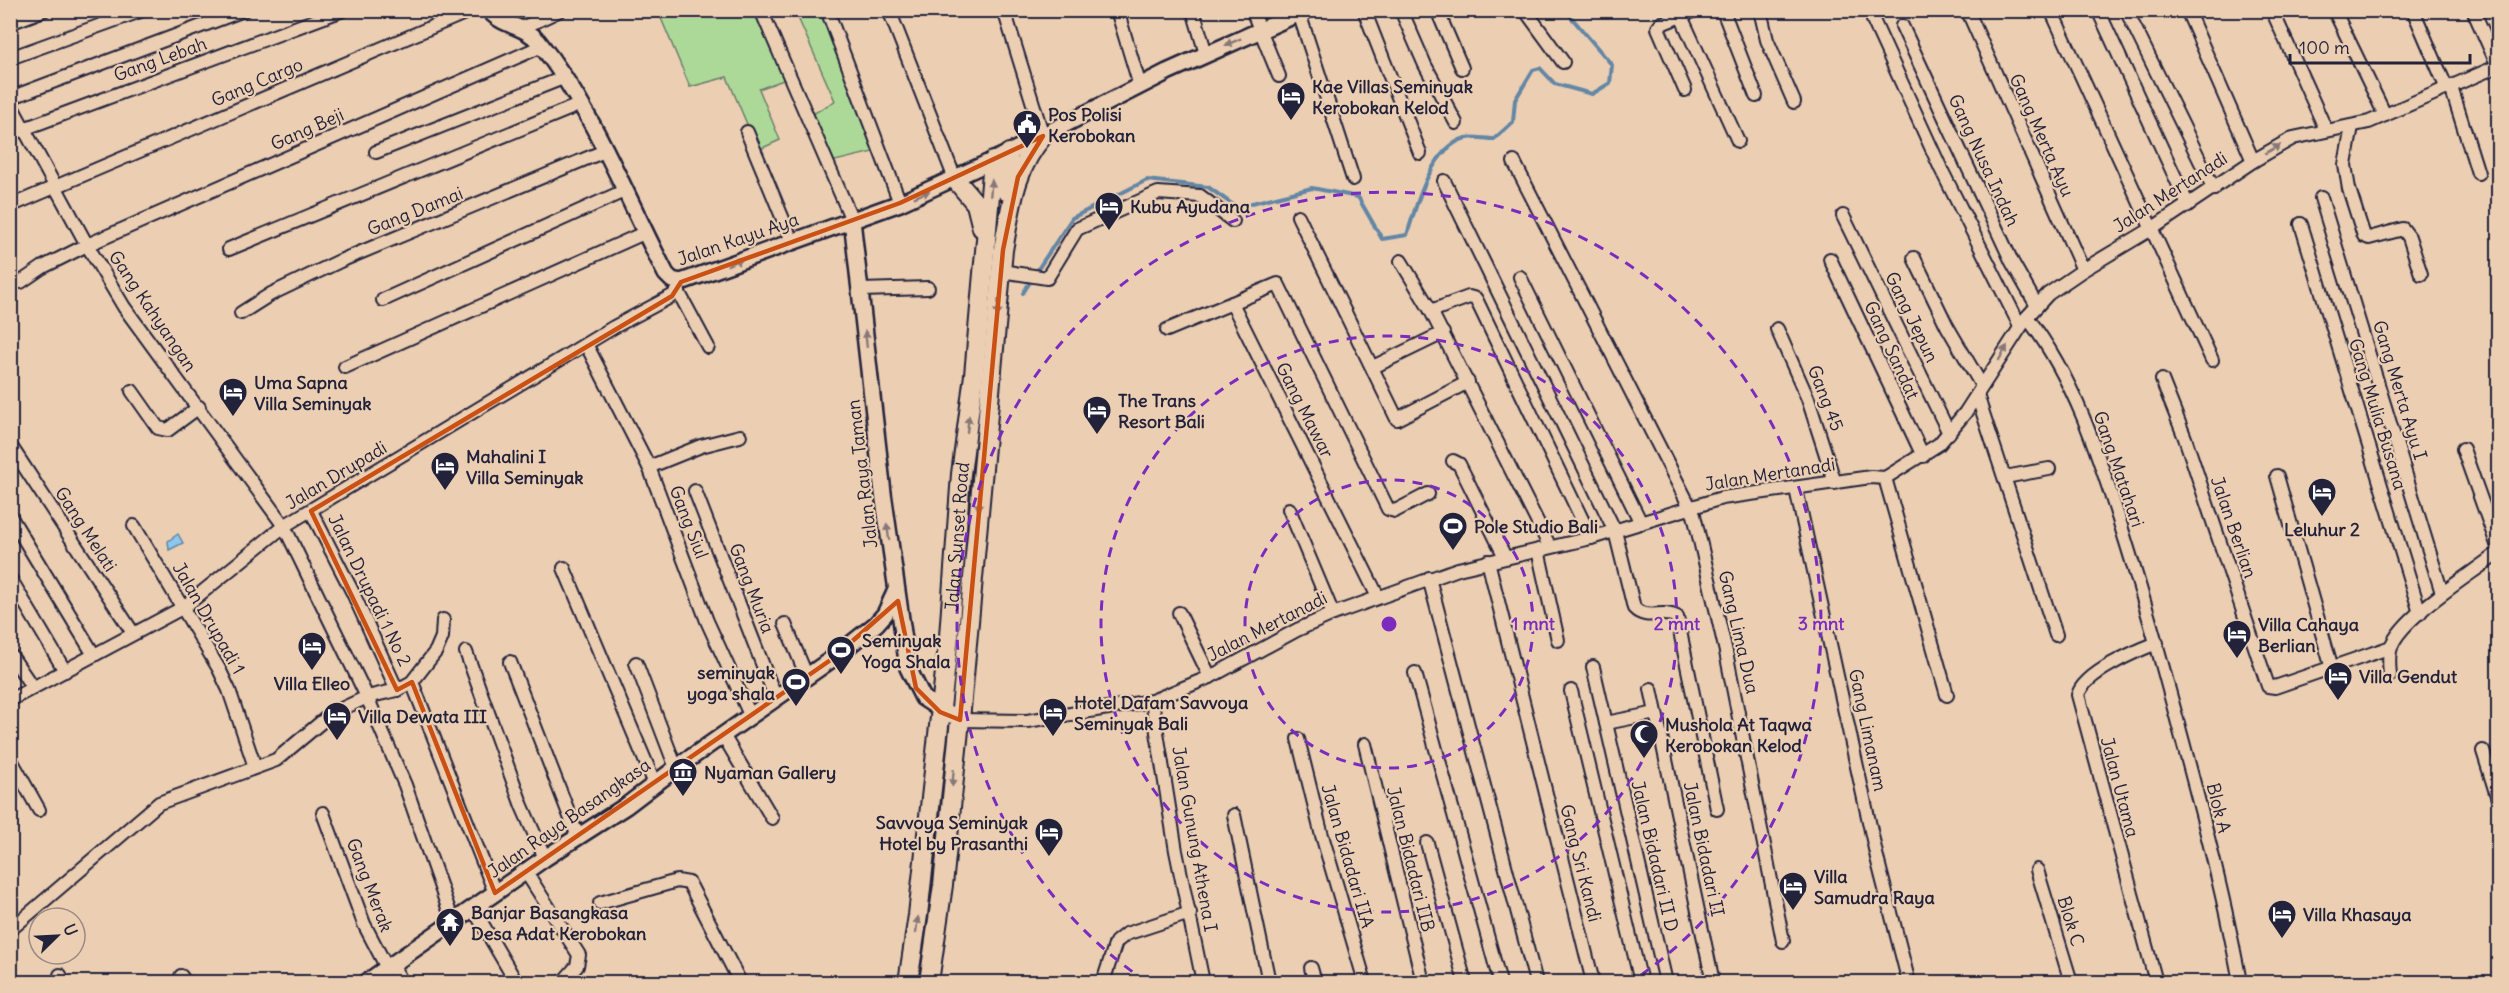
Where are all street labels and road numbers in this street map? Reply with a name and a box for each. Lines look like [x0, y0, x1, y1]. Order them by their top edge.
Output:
street label: Gang Lebah [110, 32, 210, 86]
street label: Gang Cargo [208, 52, 306, 112]
street label: Gang Merta Ayu [2005, 70, 2079, 200]
street label: Gang Nusa Indah [1943, 90, 2025, 230]
street label: Gang Beji [267, 103, 347, 155]
street label: Jalan Mertanadi [2109, 147, 2231, 237]
street label: Gang Damai [364, 181, 466, 241]
street label: Jalan Kayu Aya [674, 208, 802, 270]
street label: Gang Kahyangan [104, 246, 202, 376]
street label: Gang Jepun [1880, 268, 1944, 366]
street label: Gang Sandat [1859, 297, 1925, 403]
street label: Gang Merta Ayu I [2368, 317, 2432, 463]
street label: Gang Mulia Busana [2344, 336, 2412, 492]
street label: Gang Mawar [1271, 358, 1339, 462]
street label: Gang 45 [1803, 362, 1849, 434]
street label: Jalan Raya Taman [841, 398, 883, 550]
street label: Gang Matahari [2088, 408, 2150, 530]
street label: Jalan Drupadi [281, 436, 391, 514]
street label: Jalan Mertanadi [1703, 452, 1837, 496]
street label: Jalan Sunset Road [939, 460, 974, 612]
street label: Jalan Berlian [2206, 473, 2262, 581]
street label: Gang Melati [50, 482, 122, 576]
street label: Gang Siul [665, 482, 713, 562]
street label: Jalan Drupadi 1 No 2 [323, 510, 417, 670]
street label: Gang Muria [724, 540, 780, 636]
street label: Jalan Drupadi 1 [168, 558, 250, 678]
street label: Gang Lima Dua [1714, 568, 1764, 696]
street label: Jalan Mertanadi [1203, 586, 1331, 666]
street label: Gang Limanam [1844, 667, 1892, 793]
street label: Jalan Utama [2096, 734, 2144, 840]
street label: Jalan Gunung Athena I [1167, 744, 1223, 934]
street label: Jalan Raya Basangkasa [483, 753, 655, 883]
street label: Jalan Bidadari II D [1626, 778, 1684, 934]
street label: Jalan Bidadari II [1678, 779, 1730, 919]
street label: Blok A [2202, 780, 2236, 836]
street label: Jalan Bidadari IIA [1316, 781, 1380, 931]
street label: Jalan Bidadari IIB [1382, 784, 1440, 934]
street label: Gang Sri Kandi [1555, 802, 1607, 924]
street label: Gang Merak [342, 835, 398, 935]
street label: Blok C [2053, 893, 2090, 949]

